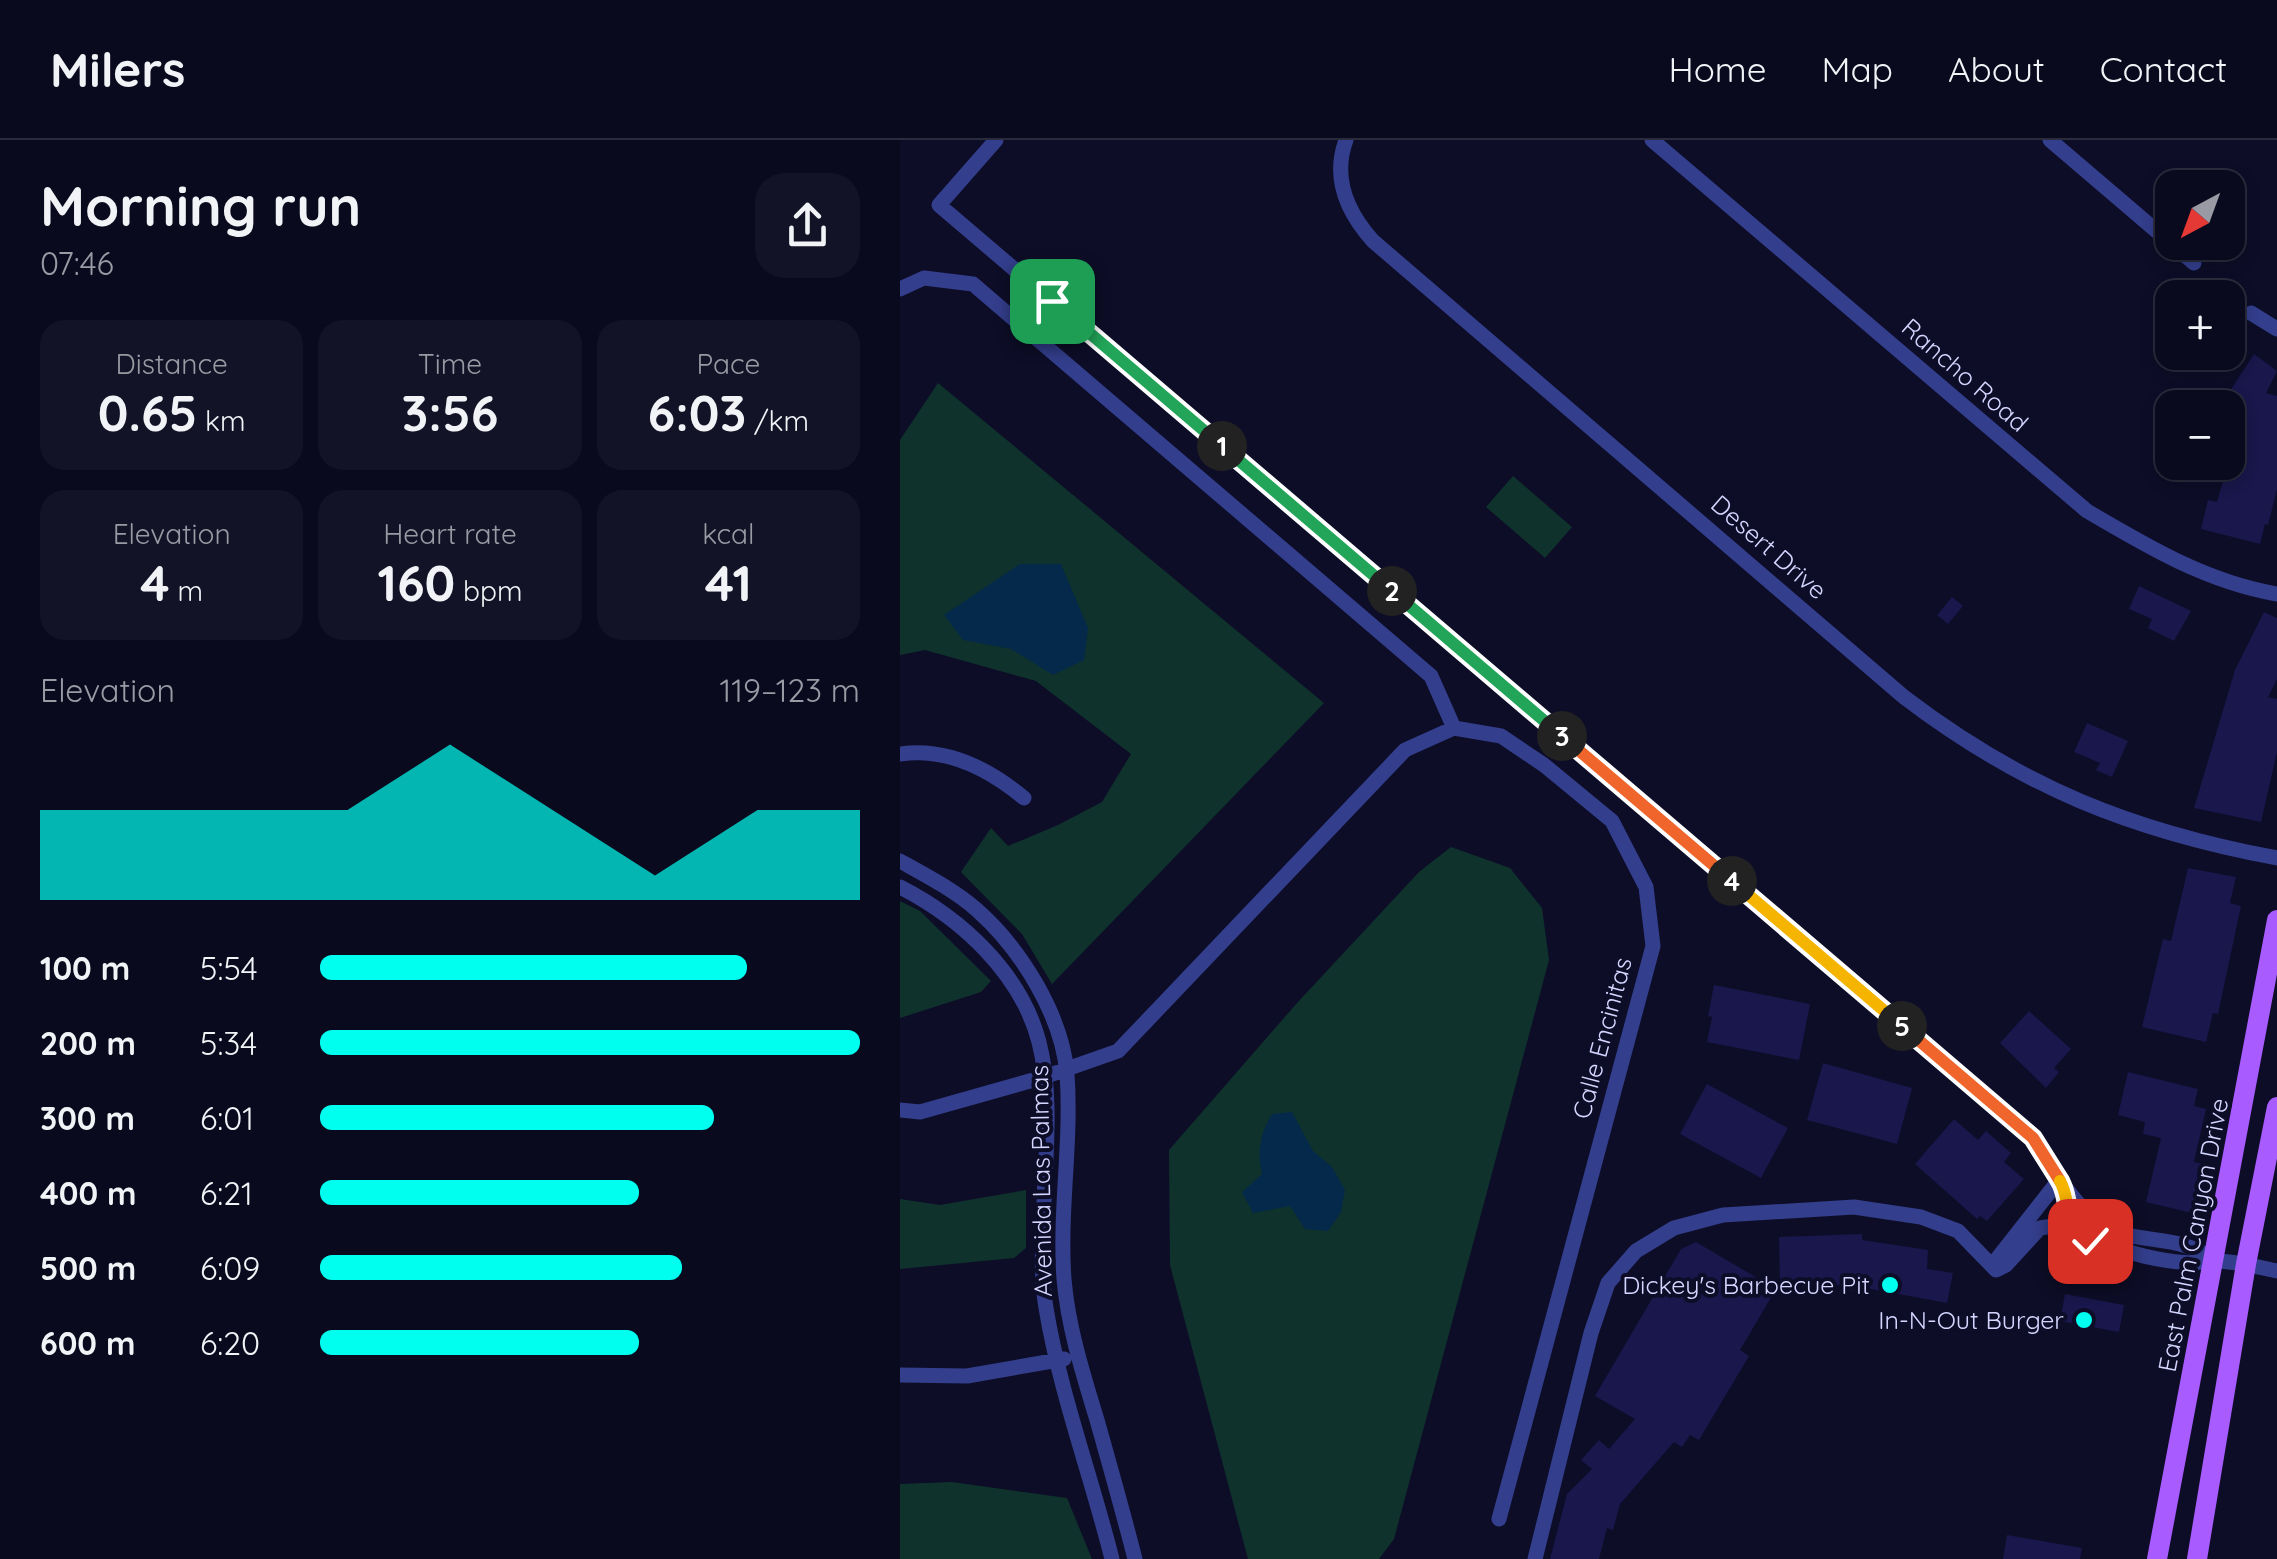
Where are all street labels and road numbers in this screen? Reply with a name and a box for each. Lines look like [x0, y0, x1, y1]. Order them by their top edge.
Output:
street label: Rancho Road [1896, 311, 2035, 438]
street label: Desert Drive [1705, 488, 1834, 605]
street label: Calle Encinitas [1565, 954, 1638, 1122]
street label: Avenida Las Palmas [1023, 1065, 1058, 1297]
street label: East Palm Canyon Drive [2151, 1095, 2234, 1374]

